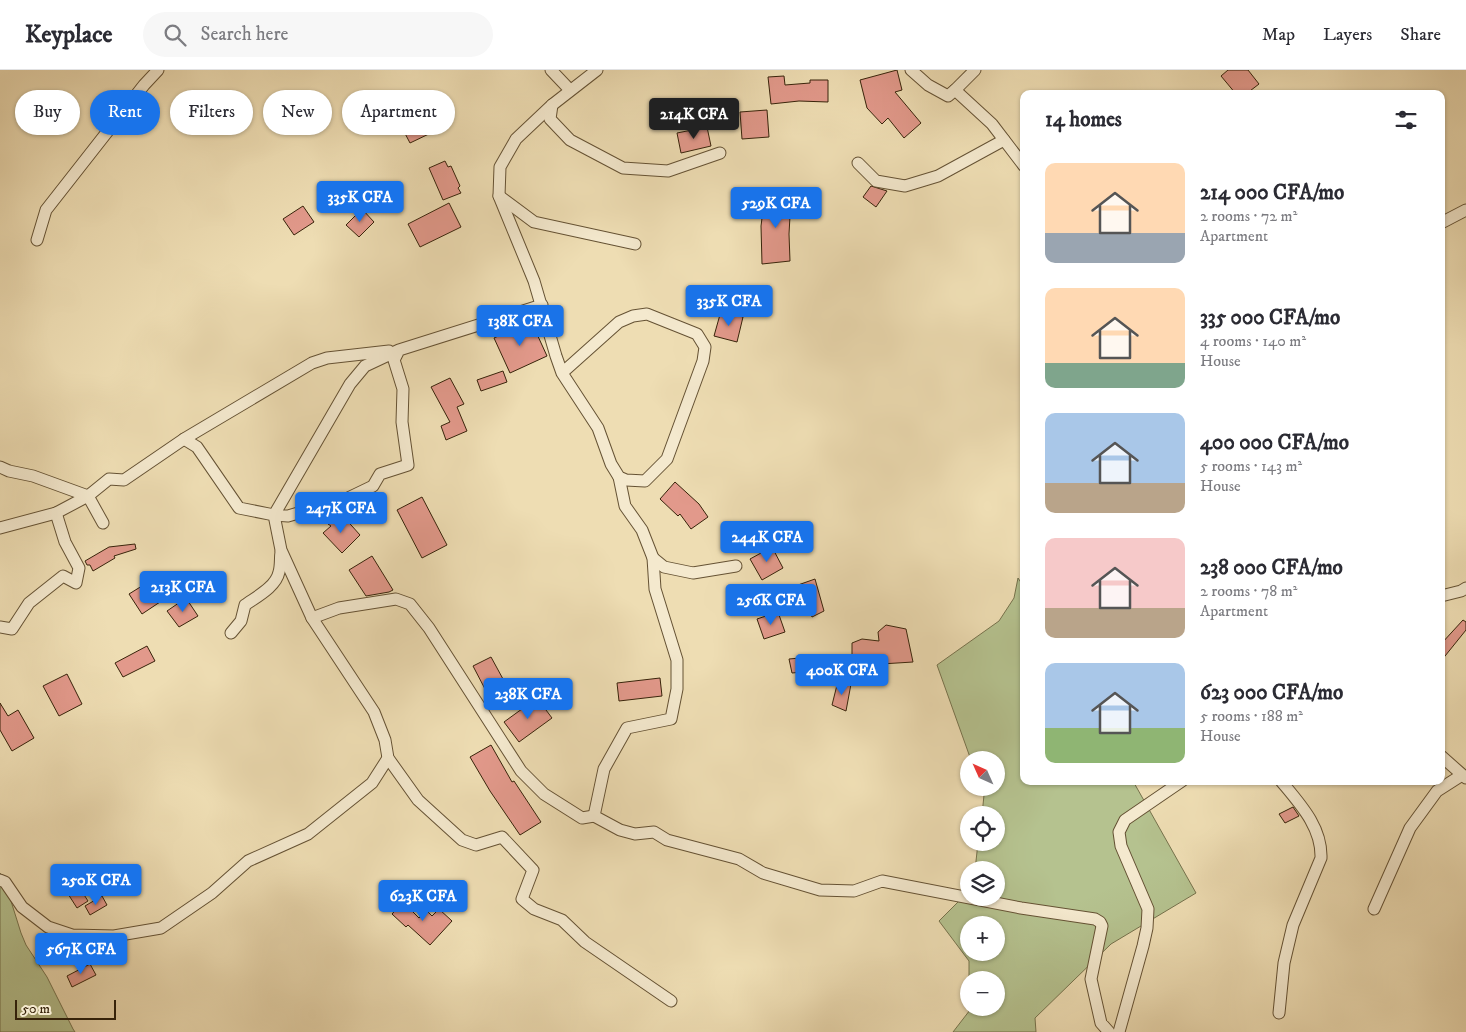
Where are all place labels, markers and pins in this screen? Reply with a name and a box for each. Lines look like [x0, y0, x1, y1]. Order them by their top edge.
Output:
pin: 214K CFA [642, 98, 746, 140]
pin: 335K CFA [308, 180, 412, 223]
pin: 529K CFA [724, 186, 828, 229]
pin: 335K CFA [677, 284, 781, 327]
pin: 138K CFA [468, 304, 572, 347]
pin: 247K CFA [289, 492, 393, 534]
pin: 244K CFA [715, 520, 819, 563]
pin: 213K CFA [131, 570, 235, 613]
pin: 256K CFA [719, 584, 823, 626]
pin: 400K CFA [790, 654, 894, 696]
pin: 238K CFA [476, 678, 580, 720]
pin: 250K CFA [44, 864, 148, 906]
pin: 623K CFA [371, 880, 475, 922]
pin: 567K CFA [29, 932, 133, 975]

